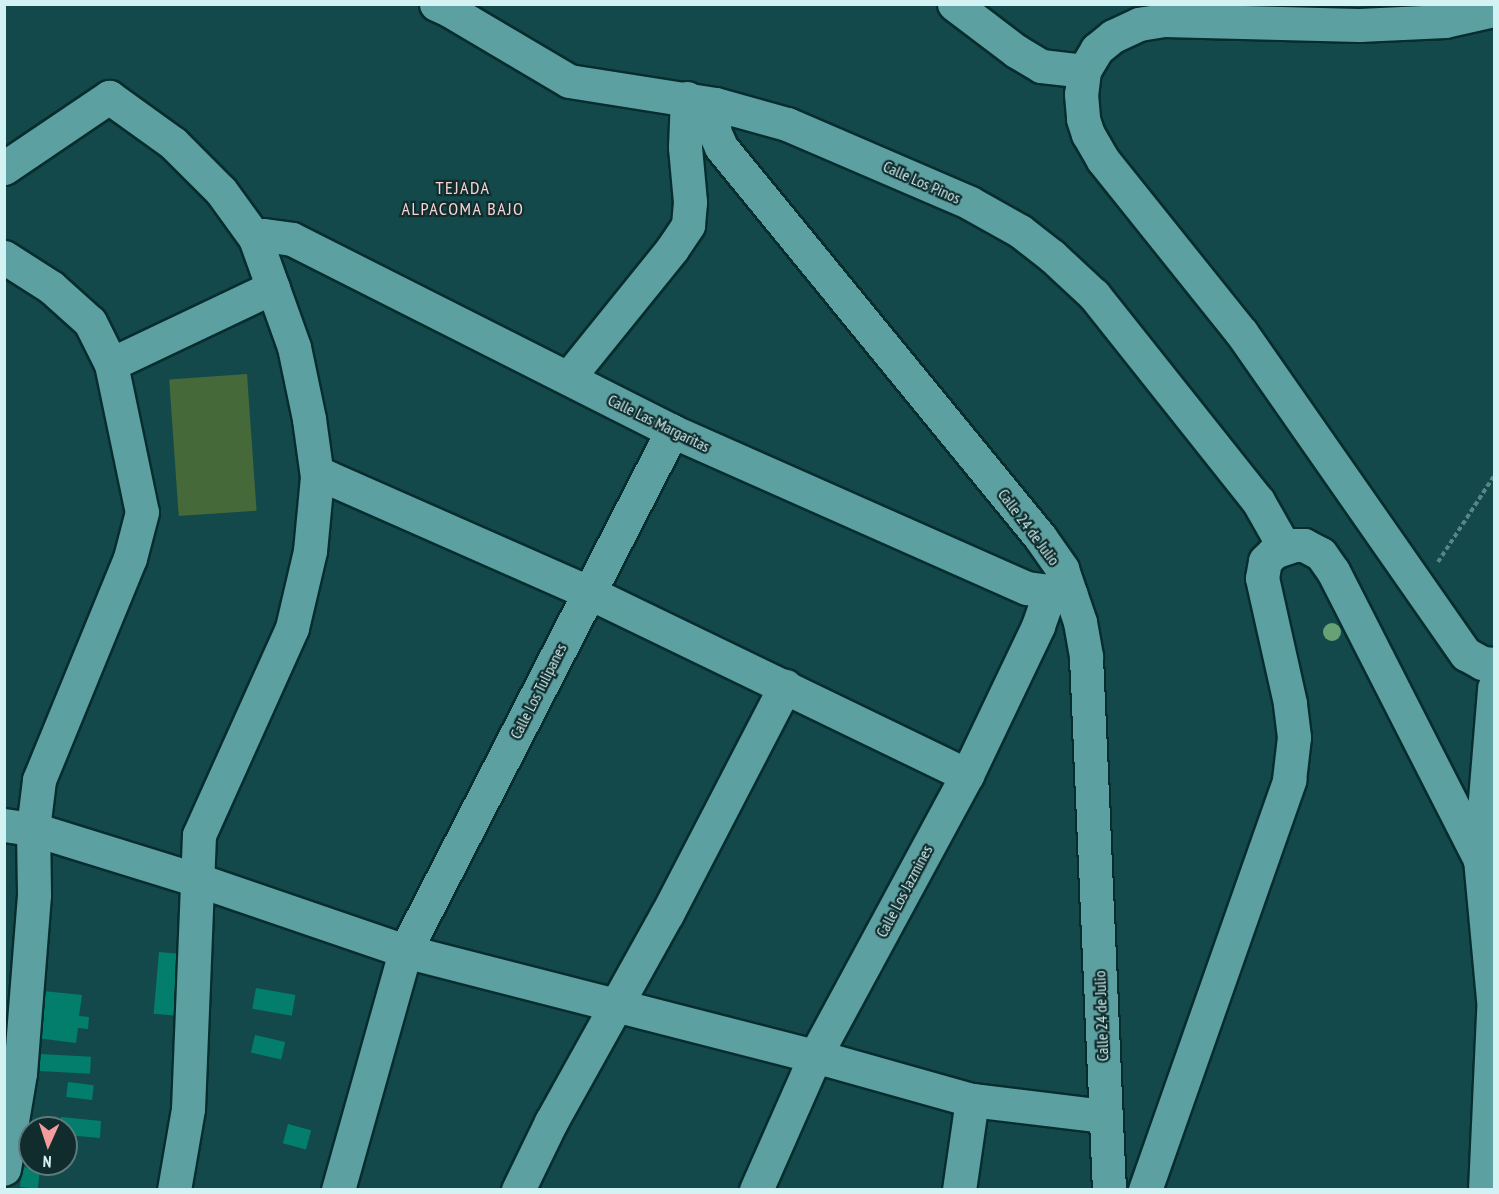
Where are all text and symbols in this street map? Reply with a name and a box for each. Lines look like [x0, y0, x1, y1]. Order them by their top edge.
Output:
street label: Calle Los Pinos [880, 156, 964, 208]
district label: TEJADA ALPACOMA BAJO [401, 178, 525, 220]
street label: Calle Las Margaritas [605, 390, 713, 456]
street label: Calle 24 de Julio [994, 485, 1064, 569]
street label: Calle Los Tulipanes [506, 640, 570, 742]
street label: Calle Los Jazmines [872, 842, 936, 940]
street label: Calle 24 de Julio [1090, 970, 1112, 1062]
north arrow [18, 1116, 78, 1176]
text: N [42, 1152, 52, 1172]

